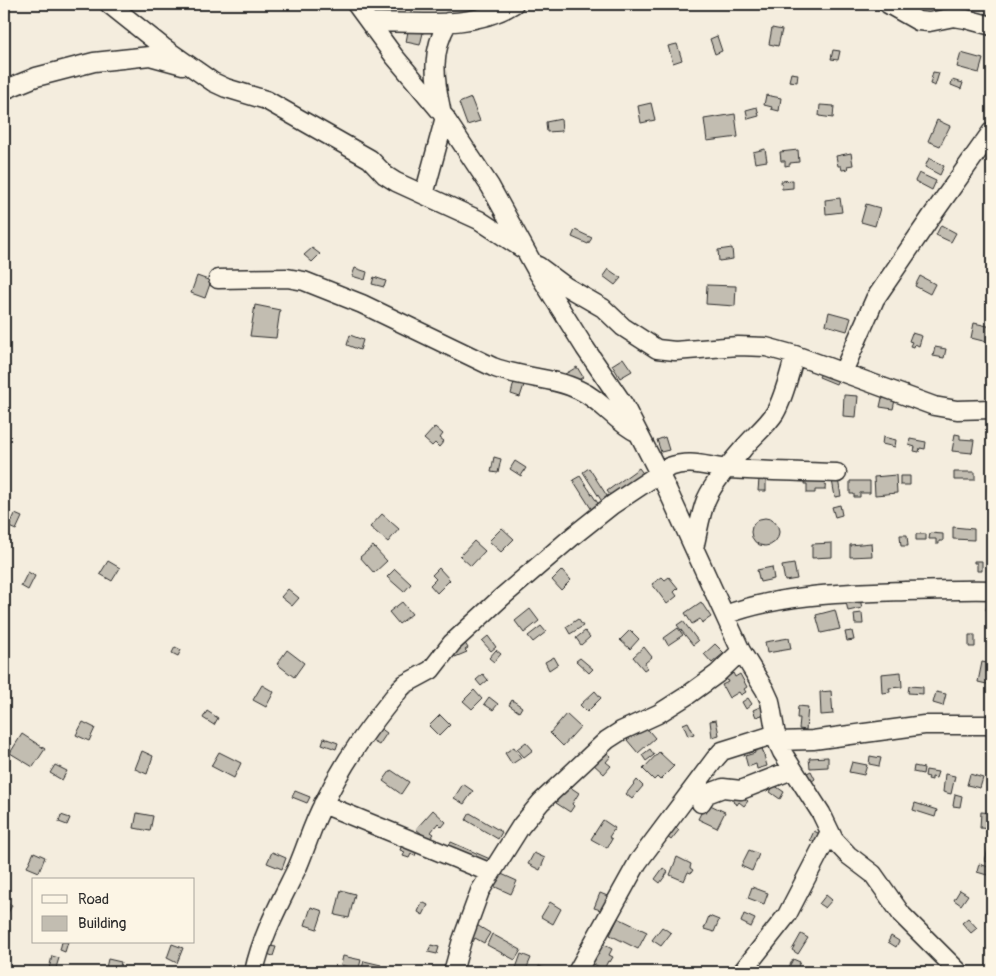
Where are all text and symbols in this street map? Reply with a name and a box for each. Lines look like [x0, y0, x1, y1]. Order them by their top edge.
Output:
legend [32, 878, 195, 944]
text: Road [78, 890, 109, 909]
text: Building [78, 914, 126, 933]

